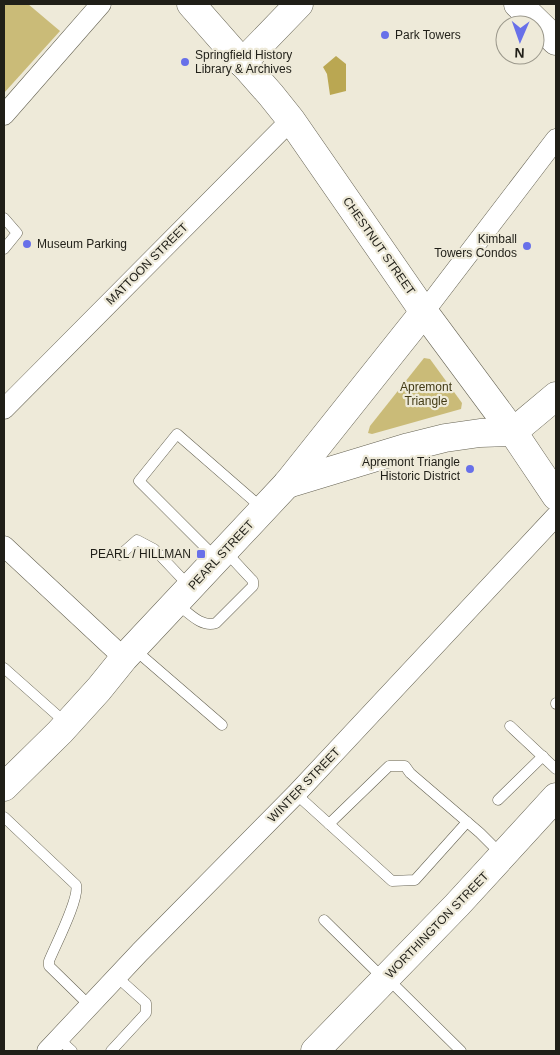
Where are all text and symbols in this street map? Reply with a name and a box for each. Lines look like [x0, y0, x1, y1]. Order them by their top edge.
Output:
north arrow [495, 15, 545, 65]
place label: Park Towers [395, 28, 461, 42]
marker: Park Towers [379, 29, 391, 41]
text: N [514, 45, 525, 61]
place label: Springfield History Library & Archives [195, 48, 292, 76]
marker: Springfield History Library & Archives [179, 56, 191, 68]
street label: CHESTNUT STREET [340, 195, 418, 298]
street label: MATTOON STREET [103, 220, 191, 308]
place label: Kimball Towers Condos [434, 232, 517, 260]
place label: Museum Parking [37, 237, 127, 251]
marker: Museum Parking [21, 238, 33, 250]
marker: Kimball Towers Condos [521, 240, 533, 252]
park label: Apremont Triangle [400, 380, 453, 408]
place label: Apremont Triangle Historic District [362, 455, 461, 483]
marker: Apremont Triangle Historic District [464, 463, 476, 475]
street label: PEARL STREET [185, 517, 257, 593]
place label: PEARL / HILLMAN [90, 547, 191, 561]
marker: PEARL / HILLMAN [195, 548, 207, 560]
street label: WINTER STREET [265, 744, 344, 825]
street label: WORTHINGTON STREET [383, 869, 492, 981]

